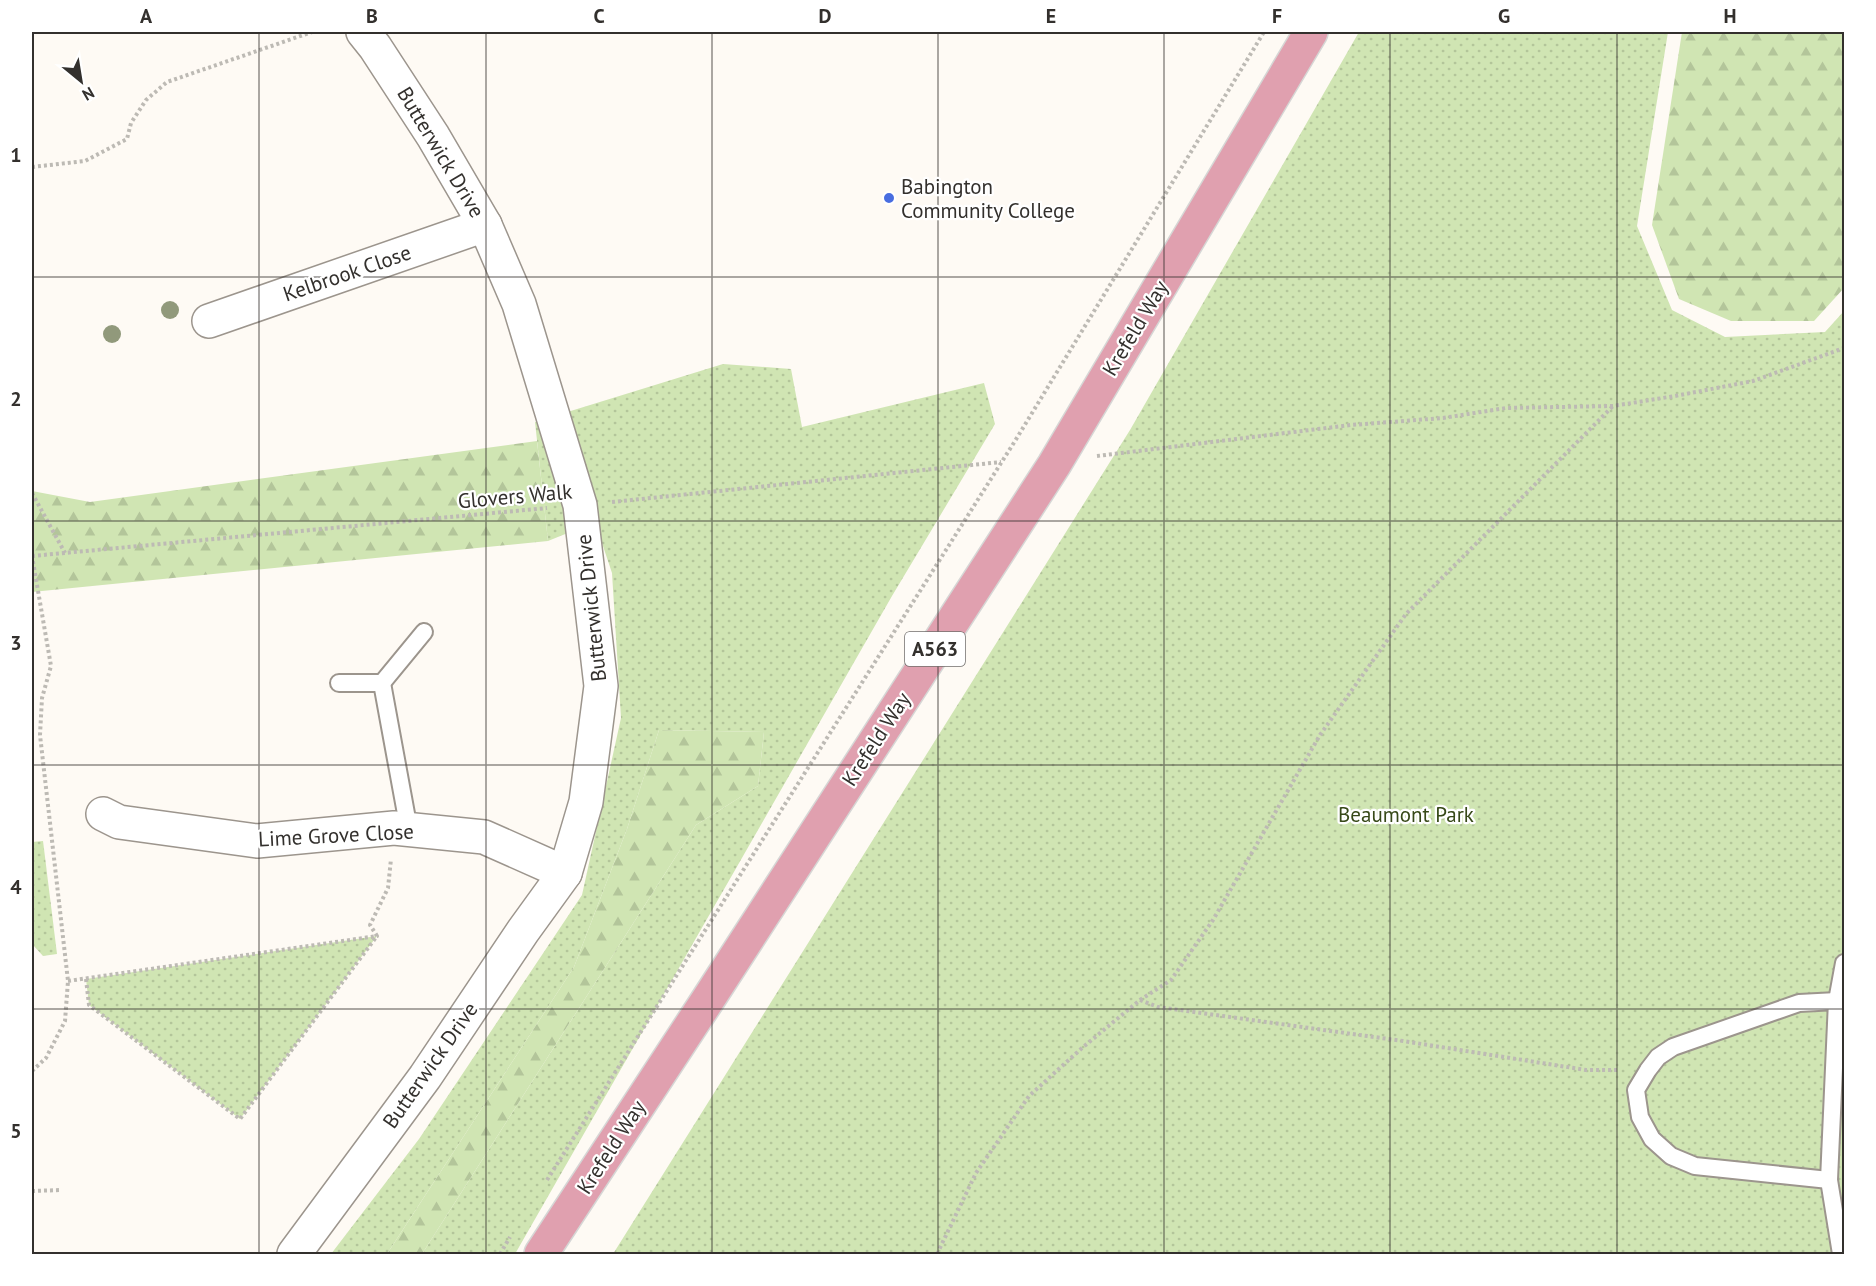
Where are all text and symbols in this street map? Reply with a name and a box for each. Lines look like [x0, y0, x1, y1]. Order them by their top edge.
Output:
text: A [140, 3, 153, 29]
text: B [366, 3, 378, 29]
text: C [593, 3, 605, 29]
text: D [819, 3, 832, 29]
text: E [1046, 3, 1056, 29]
text: F [1272, 3, 1282, 29]
text: G [1498, 3, 1510, 29]
text: H [1723, 3, 1737, 29]
north arrow [51, 51, 111, 111]
street label: Butterwick Drive [391, 82, 491, 222]
text: N [79, 83, 98, 105]
text: 1 [10, 142, 22, 168]
place label: Babington Community College [901, 173, 1075, 224]
marker: Babington Community College [882, 191, 896, 205]
street label: Kelbrook Close [279, 238, 415, 308]
street label: Krefeld Way [1096, 275, 1174, 381]
text: 2 [10, 386, 22, 412]
street label: Glovers Walk [457, 478, 573, 514]
street label: Butterwick Drive [570, 533, 612, 683]
text: 3 [10, 630, 22, 656]
road number: A563 [905, 632, 965, 666]
street label: Krefeld Way [836, 687, 916, 791]
park label: Beaumont Park [1338, 801, 1474, 828]
street label: Lime Grove Close [257, 817, 415, 853]
text: 4 [10, 874, 22, 900]
street label: Butterwick Drive [376, 997, 484, 1133]
street label: Krefeld Way [571, 1095, 651, 1199]
text: 5 [10, 1118, 22, 1144]

